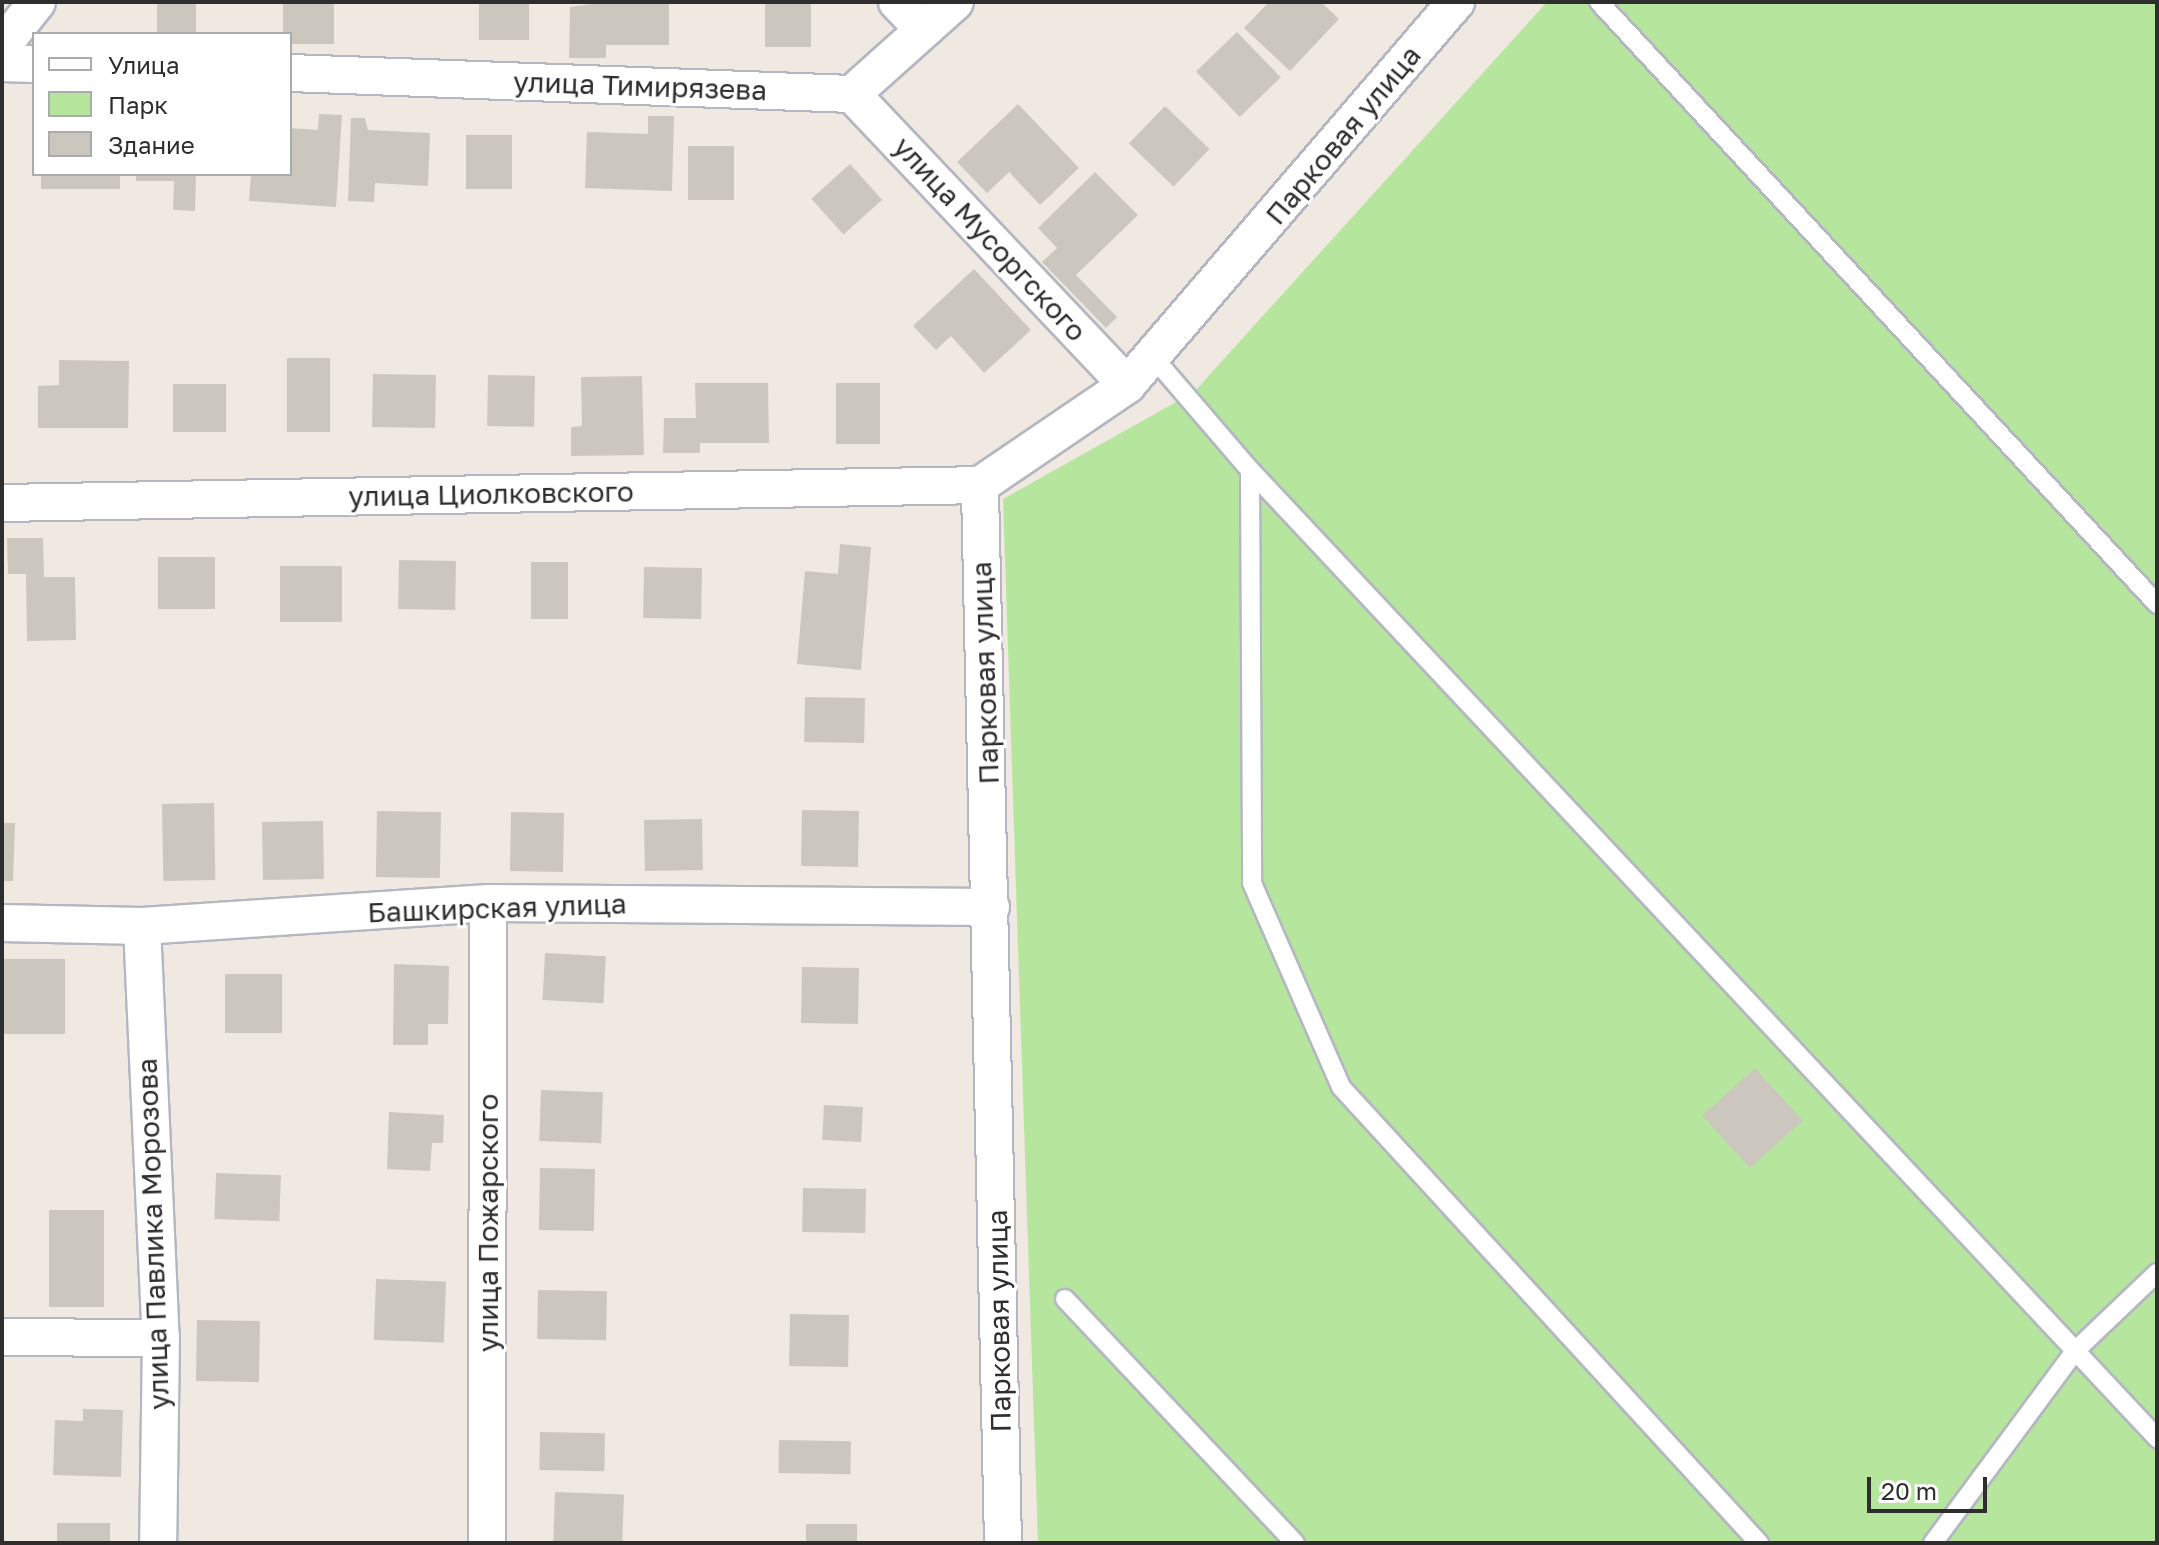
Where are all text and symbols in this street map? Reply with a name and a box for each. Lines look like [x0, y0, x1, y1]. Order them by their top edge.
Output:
legend [32, 32, 292, 176]
street label: Парковая улица [1258, 39, 1428, 231]
text: Улица [108, 50, 180, 79]
street label: улица Тимирязева [513, 65, 767, 107]
text: Парк [108, 90, 168, 119]
text: Здание [108, 130, 195, 159]
street label: улица Мусоргского [887, 130, 1093, 348]
street label: улица Циолковского [348, 475, 634, 513]
street label: Парковая улица [964, 561, 1006, 785]
street label: Башкирская улица [367, 887, 627, 929]
street label: улица Павлика Морозова [130, 1058, 176, 1410]
street label: улица Пожарского [471, 1094, 505, 1352]
street label: Парковая улица [980, 1209, 1018, 1433]
scale bar [1871, 1461, 1991, 1511]
text: 20 m [1881, 1476, 1937, 1505]

